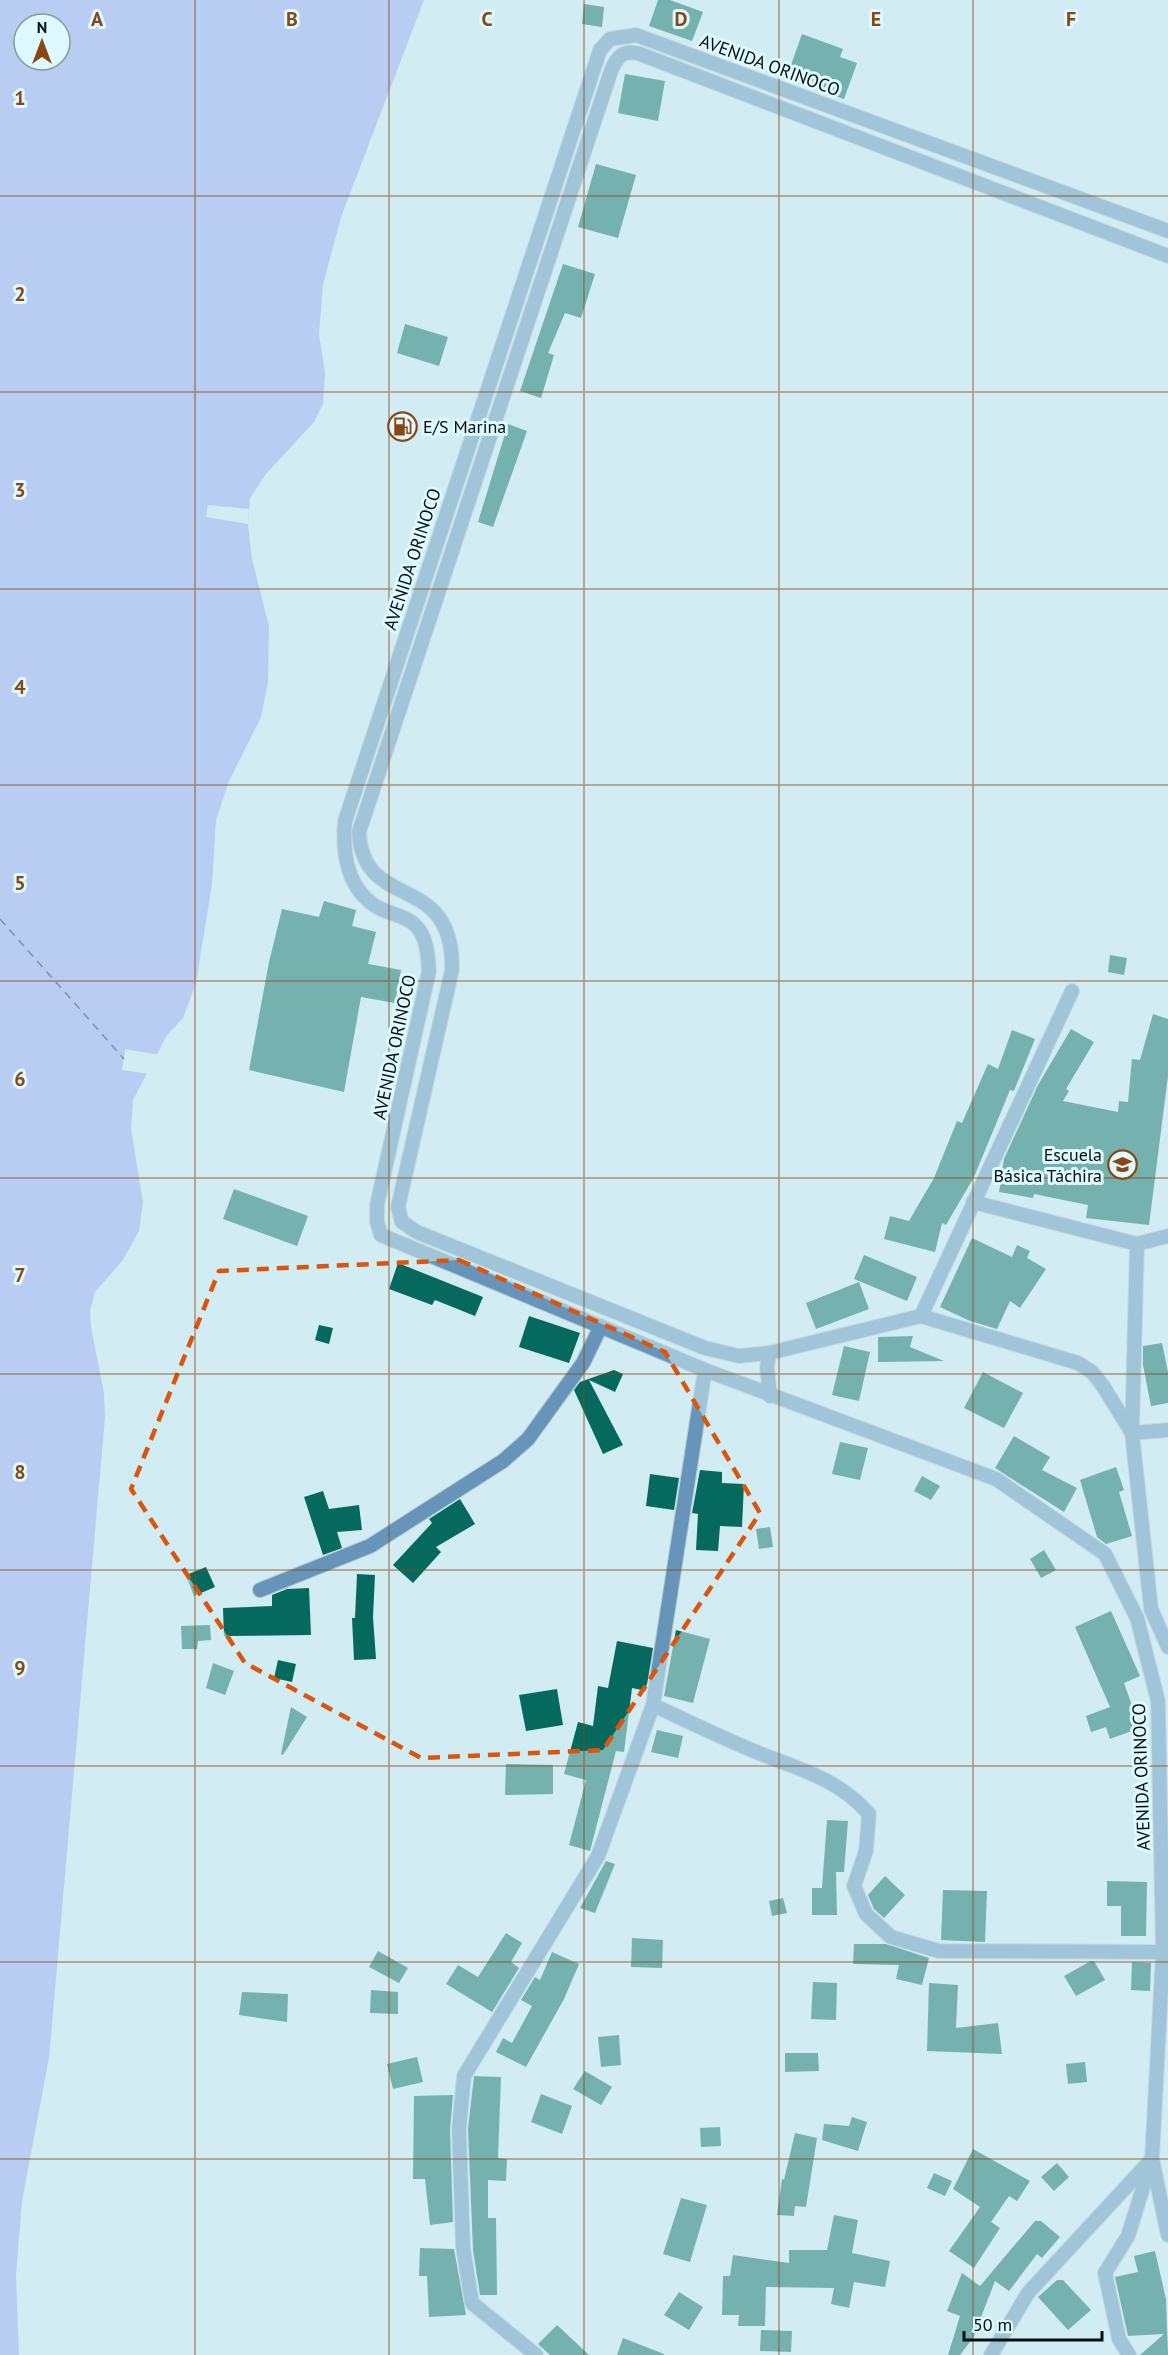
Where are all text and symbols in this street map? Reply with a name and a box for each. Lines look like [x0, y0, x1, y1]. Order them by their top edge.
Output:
text: A [91, 6, 104, 32]
text: B [286, 6, 298, 32]
text: C [481, 6, 493, 32]
text: D [675, 6, 688, 32]
text: E [871, 6, 881, 32]
text: F [1066, 6, 1076, 32]
north arrow [12, 12, 72, 72]
text: N [37, 17, 47, 37]
street label: AVENIDA ORINOCO [697, 29, 843, 101]
text: 1 [14, 85, 26, 111]
text: 2 [14, 281, 26, 307]
fuel station icon: E/S Marina [386, 410, 418, 442]
place label: E/S Marina [423, 415, 506, 438]
text: 3 [14, 477, 26, 503]
street label: AVENIDA ORINOCO [378, 485, 446, 633]
text: 4 [14, 674, 26, 700]
text: 5 [14, 870, 26, 896]
street label: AVENIDA ORINOCO [367, 972, 421, 1122]
text: 6 [14, 1066, 26, 1092]
place label: Escuela Básica Táchira [993, 1143, 1102, 1187]
school or university icon: Escuela Básica Táchira [1107, 1148, 1139, 1180]
text: 7 [14, 1262, 26, 1288]
text: 8 [14, 1459, 26, 1485]
text: 9 [14, 1655, 26, 1681]
street label: AVENIDA ORINOCO [1127, 1703, 1155, 1851]
scale bar [964, 2304, 1102, 2342]
text: 50 m [973, 2313, 1012, 2336]

